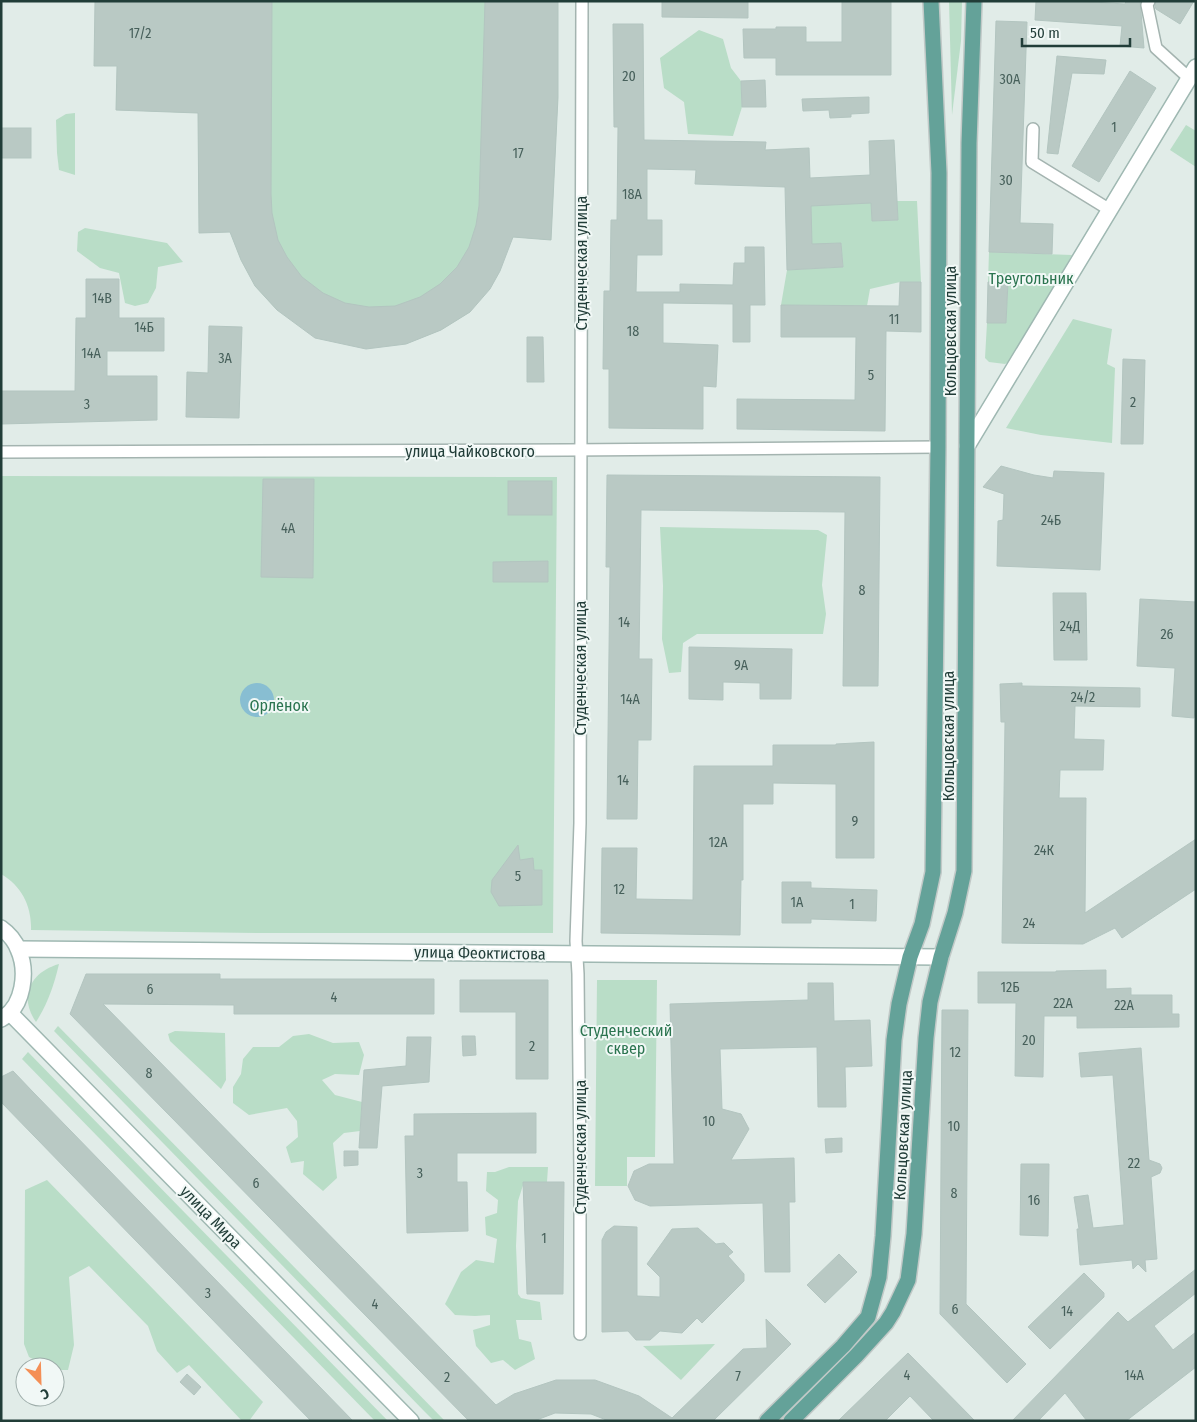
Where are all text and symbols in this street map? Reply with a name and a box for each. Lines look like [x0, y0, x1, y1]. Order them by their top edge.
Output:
scale bar [1022, 15, 1130, 47]
text: 50 m [1030, 24, 1060, 42]
house number: 17/2 [129, 25, 151, 42]
house number: 20 [622, 68, 636, 85]
house number: 30А [1000, 71, 1021, 88]
house number: 1 [1111, 119, 1117, 136]
house number: 17 [512, 145, 524, 162]
house number: 30 [999, 172, 1013, 189]
house number: 18А [622, 186, 643, 203]
street label: Студенческая улица [572, 195, 591, 330]
street label: Кольцовская улица [941, 266, 960, 396]
park label: Треугольник [988, 269, 1074, 288]
house number: 14В [92, 290, 112, 307]
house number: 11 [889, 311, 899, 328]
house number: 14Б [134, 319, 154, 336]
house number: 18 [627, 323, 639, 340]
house number: 14А [81, 345, 101, 362]
house number: 3А [218, 350, 232, 367]
house number: 5 [868, 367, 874, 384]
house number: 2 [1130, 394, 1136, 411]
house number: 3 [84, 396, 90, 413]
street label: улица Чайковского [405, 442, 535, 461]
house number: 24Б [1041, 512, 1061, 529]
house number: 4А [281, 520, 296, 537]
house number: 8 [859, 582, 866, 599]
street label: Студенческая улица [571, 600, 590, 735]
house number: 14 [618, 614, 630, 631]
house number: 24Д [1060, 618, 1080, 635]
house number: 26 [1160, 626, 1174, 643]
house number: 9А [734, 657, 749, 674]
street label: Кольцовская улица [939, 671, 958, 801]
house number: 24/2 [1071, 689, 1095, 706]
house number: 14А [620, 691, 640, 708]
park label: Орлёнок [250, 696, 309, 715]
house number: 14 [617, 772, 629, 789]
house number: 9 [852, 813, 859, 830]
house number: 12А [709, 834, 728, 851]
house number: 24К [1034, 842, 1055, 859]
house number: 5 [515, 868, 521, 885]
house number: 12 [613, 881, 625, 898]
house number: 1А [791, 894, 804, 911]
house number: 1 [849, 896, 855, 913]
house number: 24 [1023, 915, 1036, 932]
street label: улица Феоктистова [414, 942, 546, 964]
house number: 12Б [1001, 979, 1019, 996]
house number: 6 [147, 981, 154, 998]
house number: 4 [331, 989, 338, 1006]
house number: 22А [1053, 995, 1073, 1012]
house number: 22А [1114, 997, 1134, 1014]
park label: Студенческий сквер [580, 1021, 672, 1058]
house number: 20 [1022, 1032, 1036, 1049]
house number: 2 [529, 1038, 535, 1055]
house number: 12 [949, 1044, 961, 1061]
house number: 8 [146, 1065, 153, 1082]
street label: Кольцовская улица [890, 1069, 916, 1201]
street label: Студенческая улица [571, 1079, 590, 1214]
house number: 10 [703, 1113, 715, 1130]
house number: 10 [948, 1118, 960, 1135]
house number: 22 [1128, 1155, 1140, 1172]
house number: 3 [417, 1165, 423, 1182]
house number: 6 [253, 1175, 260, 1192]
street label: улица Мира [176, 1182, 246, 1252]
house number: 8 [951, 1185, 958, 1202]
house number: 16 [1028, 1192, 1040, 1209]
house number: 1 [541, 1230, 547, 1247]
house number: 3 [205, 1285, 211, 1302]
house number: 4 [372, 1296, 379, 1313]
house number: 6 [952, 1301, 959, 1318]
house number: 14 [1061, 1303, 1073, 1320]
north arrow [15, 1357, 65, 1407]
house number: 4 [904, 1367, 911, 1384]
house number: 14А [1124, 1367, 1144, 1384]
house number: 7 [735, 1368, 741, 1385]
house number: 2 [444, 1369, 450, 1386]
text: С [38, 1384, 52, 1403]

